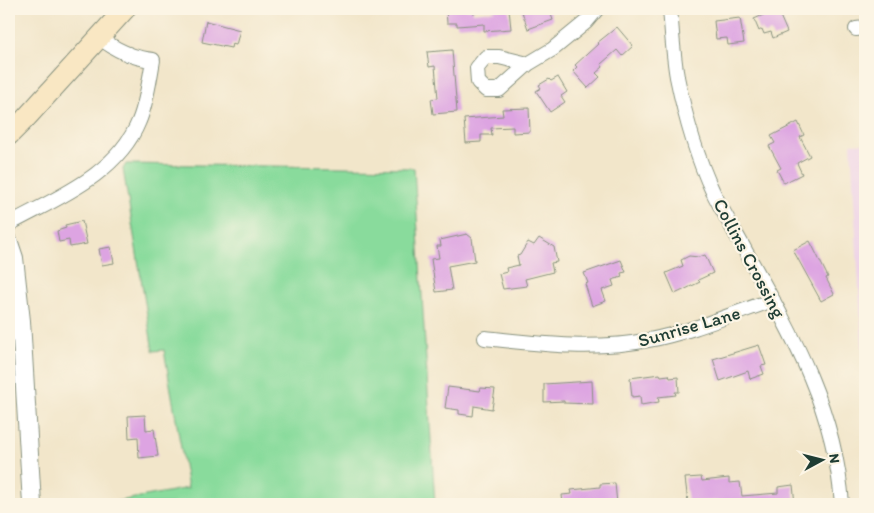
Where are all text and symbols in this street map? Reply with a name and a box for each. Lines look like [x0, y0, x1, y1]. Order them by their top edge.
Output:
street label: Collins Crossing [708, 195, 791, 322]
street label: Sunrise Lane [635, 301, 743, 352]
north arrow [796, 436, 846, 486]
text: N [825, 453, 843, 464]

